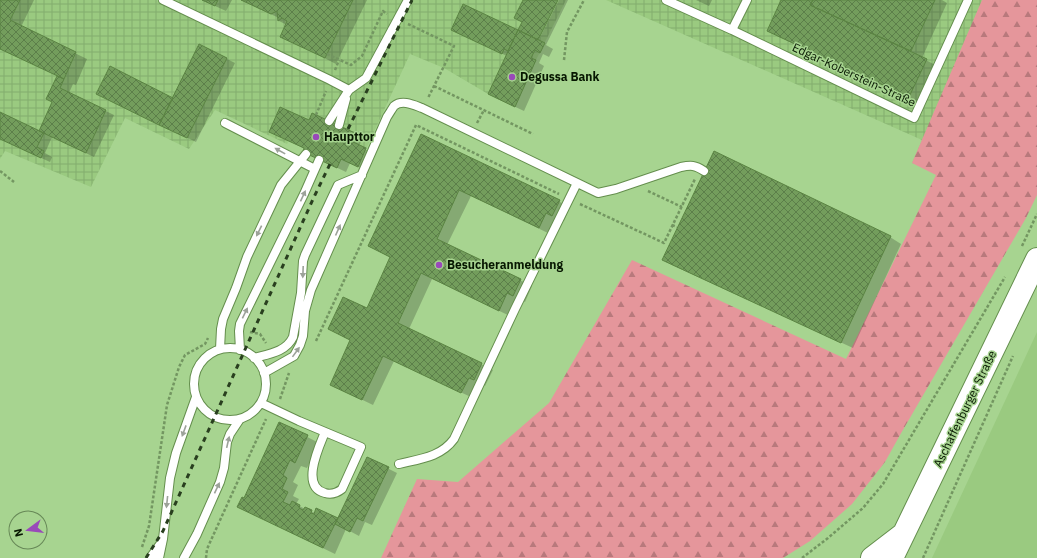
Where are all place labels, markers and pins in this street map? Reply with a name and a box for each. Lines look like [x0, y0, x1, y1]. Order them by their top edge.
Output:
place label: Degussa Bank [520, 69, 599, 84]
marker: Degussa Bank [507, 72, 517, 82]
place label: Haupttor [324, 129, 375, 144]
marker: Haupttor [311, 132, 321, 142]
place label: Besucheranmeldung [447, 257, 563, 272]
marker: Besucheranmeldung [434, 260, 444, 270]

